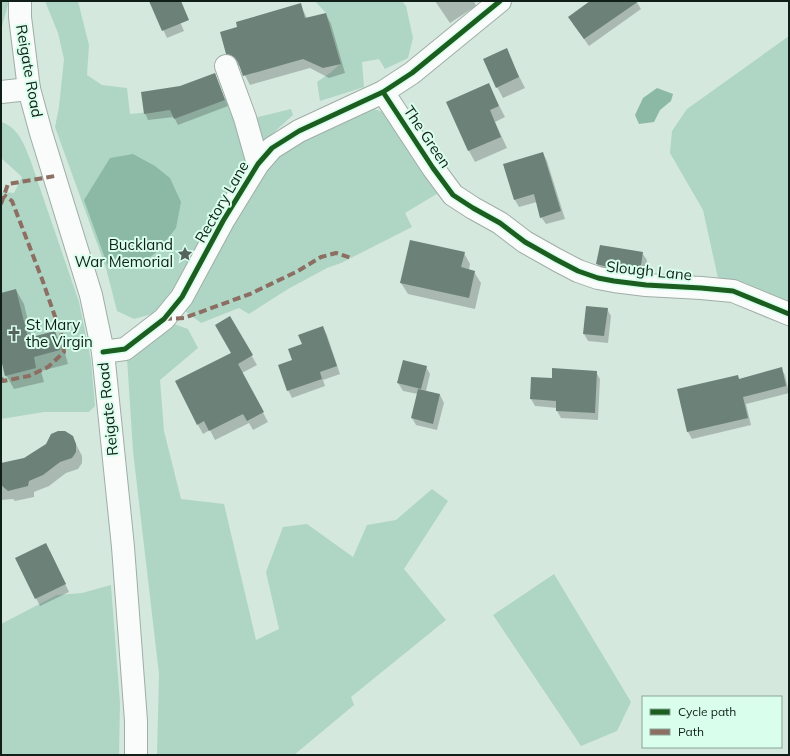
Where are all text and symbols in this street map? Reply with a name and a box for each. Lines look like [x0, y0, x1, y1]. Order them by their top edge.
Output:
street label: Reigate Road [12, 23, 47, 119]
street label: The Green [400, 102, 455, 172]
street label: Rectory Lane [190, 157, 253, 246]
place label: Buckland War Memorial [74, 235, 173, 271]
place icon: Buckland War Memorial [176, 245, 194, 263]
street label: Slough Lane [605, 257, 693, 284]
place label: St Mary the Virgin [26, 315, 93, 351]
church icon: St Mary the Virgin [5, 325, 23, 343]
street label: Reigate Road [93, 361, 122, 457]
legend [642, 696, 782, 748]
text: Cycle path [678, 704, 736, 719]
text: Path [678, 724, 704, 739]

